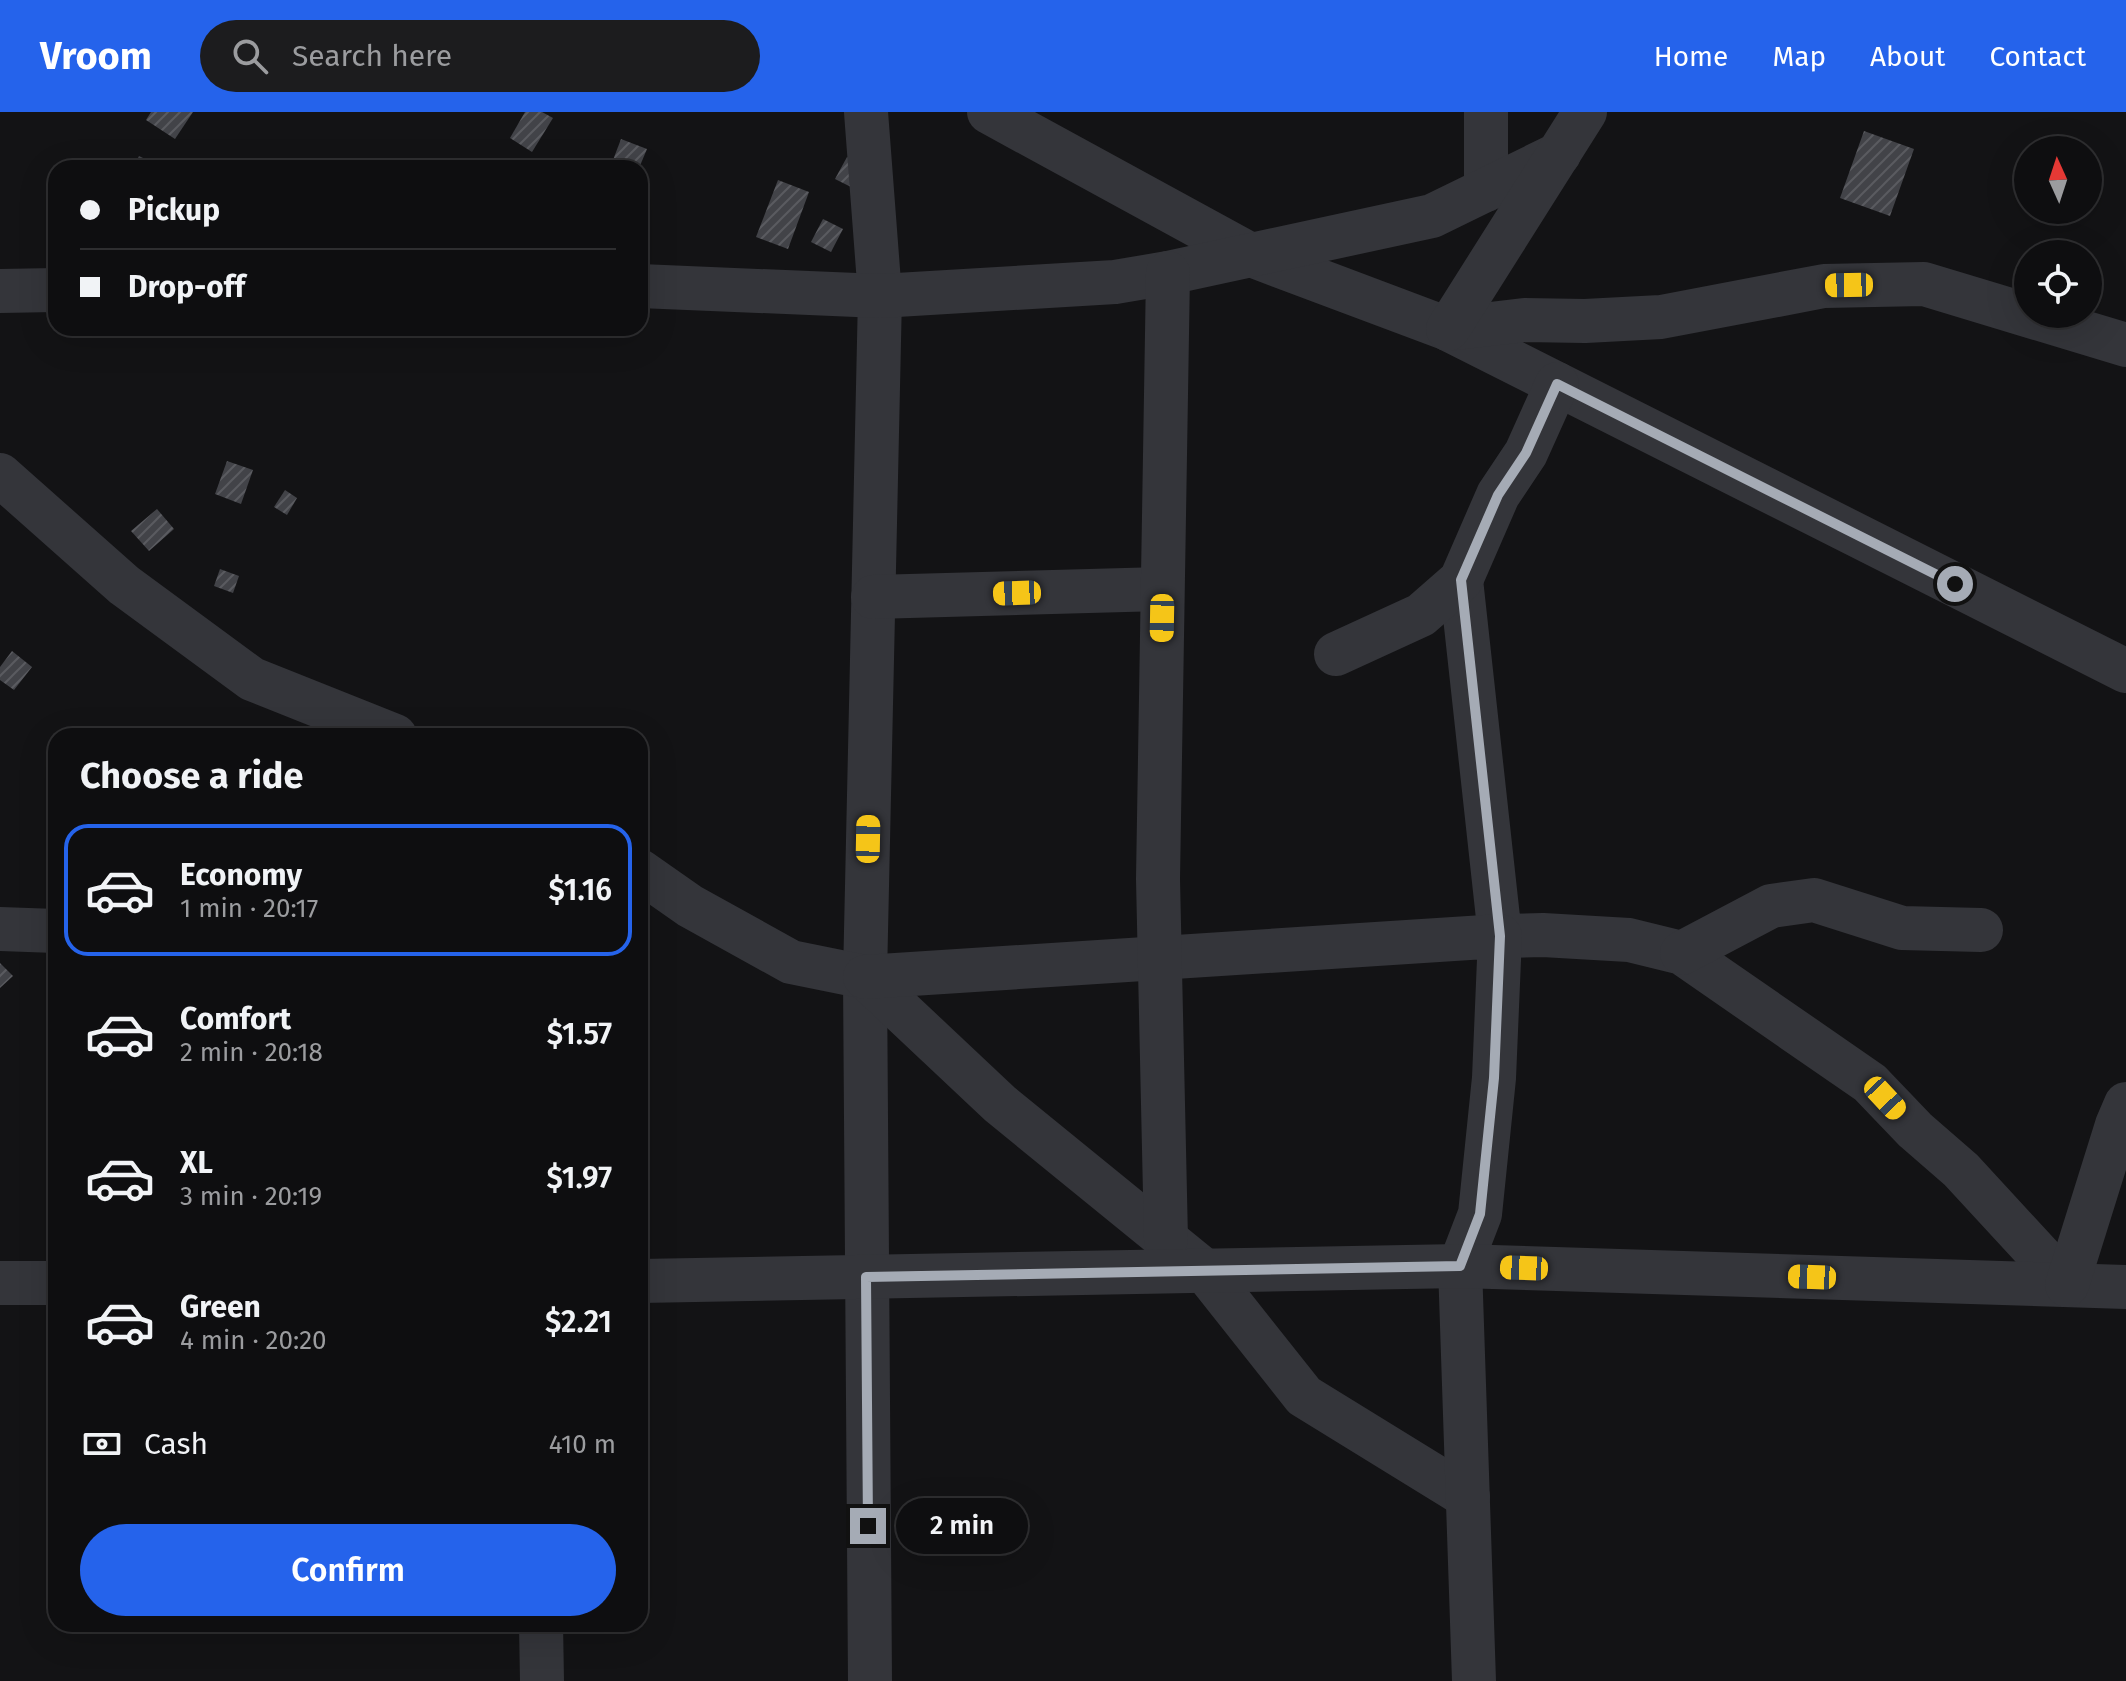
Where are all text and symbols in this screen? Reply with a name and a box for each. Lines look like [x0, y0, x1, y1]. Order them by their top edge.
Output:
search box [200, 20, 760, 92]
text: Vroom [40, 33, 152, 79]
icon: search [228, 34, 272, 78]
text: Search here [292, 38, 452, 74]
text: Home [1654, 40, 1728, 73]
text: Map [1772, 40, 1826, 73]
text: About [1870, 40, 1945, 73]
text: Contact [1989, 40, 2086, 73]
north arrow [2014, 136, 2102, 224]
map controls [2014, 136, 2102, 328]
text: Pickup [128, 192, 220, 228]
button: locate [2014, 240, 2102, 328]
text: Drop-off [128, 269, 245, 305]
car [1825, 273, 1873, 297]
route start [1937, 566, 1973, 602]
car [993, 580, 1041, 606]
car [1150, 594, 1174, 642]
text: Choose a ride [80, 754, 303, 798]
car [856, 815, 880, 863]
icon: car [84, 854, 156, 926]
text: Economy [180, 857, 302, 893]
text: $1.16 [548, 872, 612, 908]
text: 1 min · 20:17 [180, 893, 318, 924]
icon: car [84, 998, 156, 1070]
text: Comfort [180, 1001, 291, 1037]
text: $1.57 [547, 1016, 612, 1052]
text: 2 min · 20:18 [180, 1037, 323, 1068]
car [1860, 1072, 1910, 1124]
icon: car [84, 1142, 156, 1214]
text: XL [180, 1145, 213, 1181]
text: $1.97 [546, 1160, 612, 1196]
text: 3 min · 20:19 [180, 1181, 322, 1212]
car [1500, 1255, 1548, 1281]
car [1788, 1264, 1836, 1290]
icon: car [84, 1286, 156, 1358]
text: Green [180, 1289, 261, 1325]
text: $2.21 [545, 1304, 612, 1340]
text: 4 min · 20:20 [180, 1325, 327, 1356]
icon: cash [80, 1422, 124, 1466]
text: Cash [144, 1426, 208, 1462]
text: 410 m [549, 1429, 616, 1460]
callout: 2 min [896, 1498, 1028, 1554]
route end [850, 1508, 886, 1544]
text: 2 min [930, 1510, 994, 1541]
button: Confirm [80, 1524, 616, 1616]

